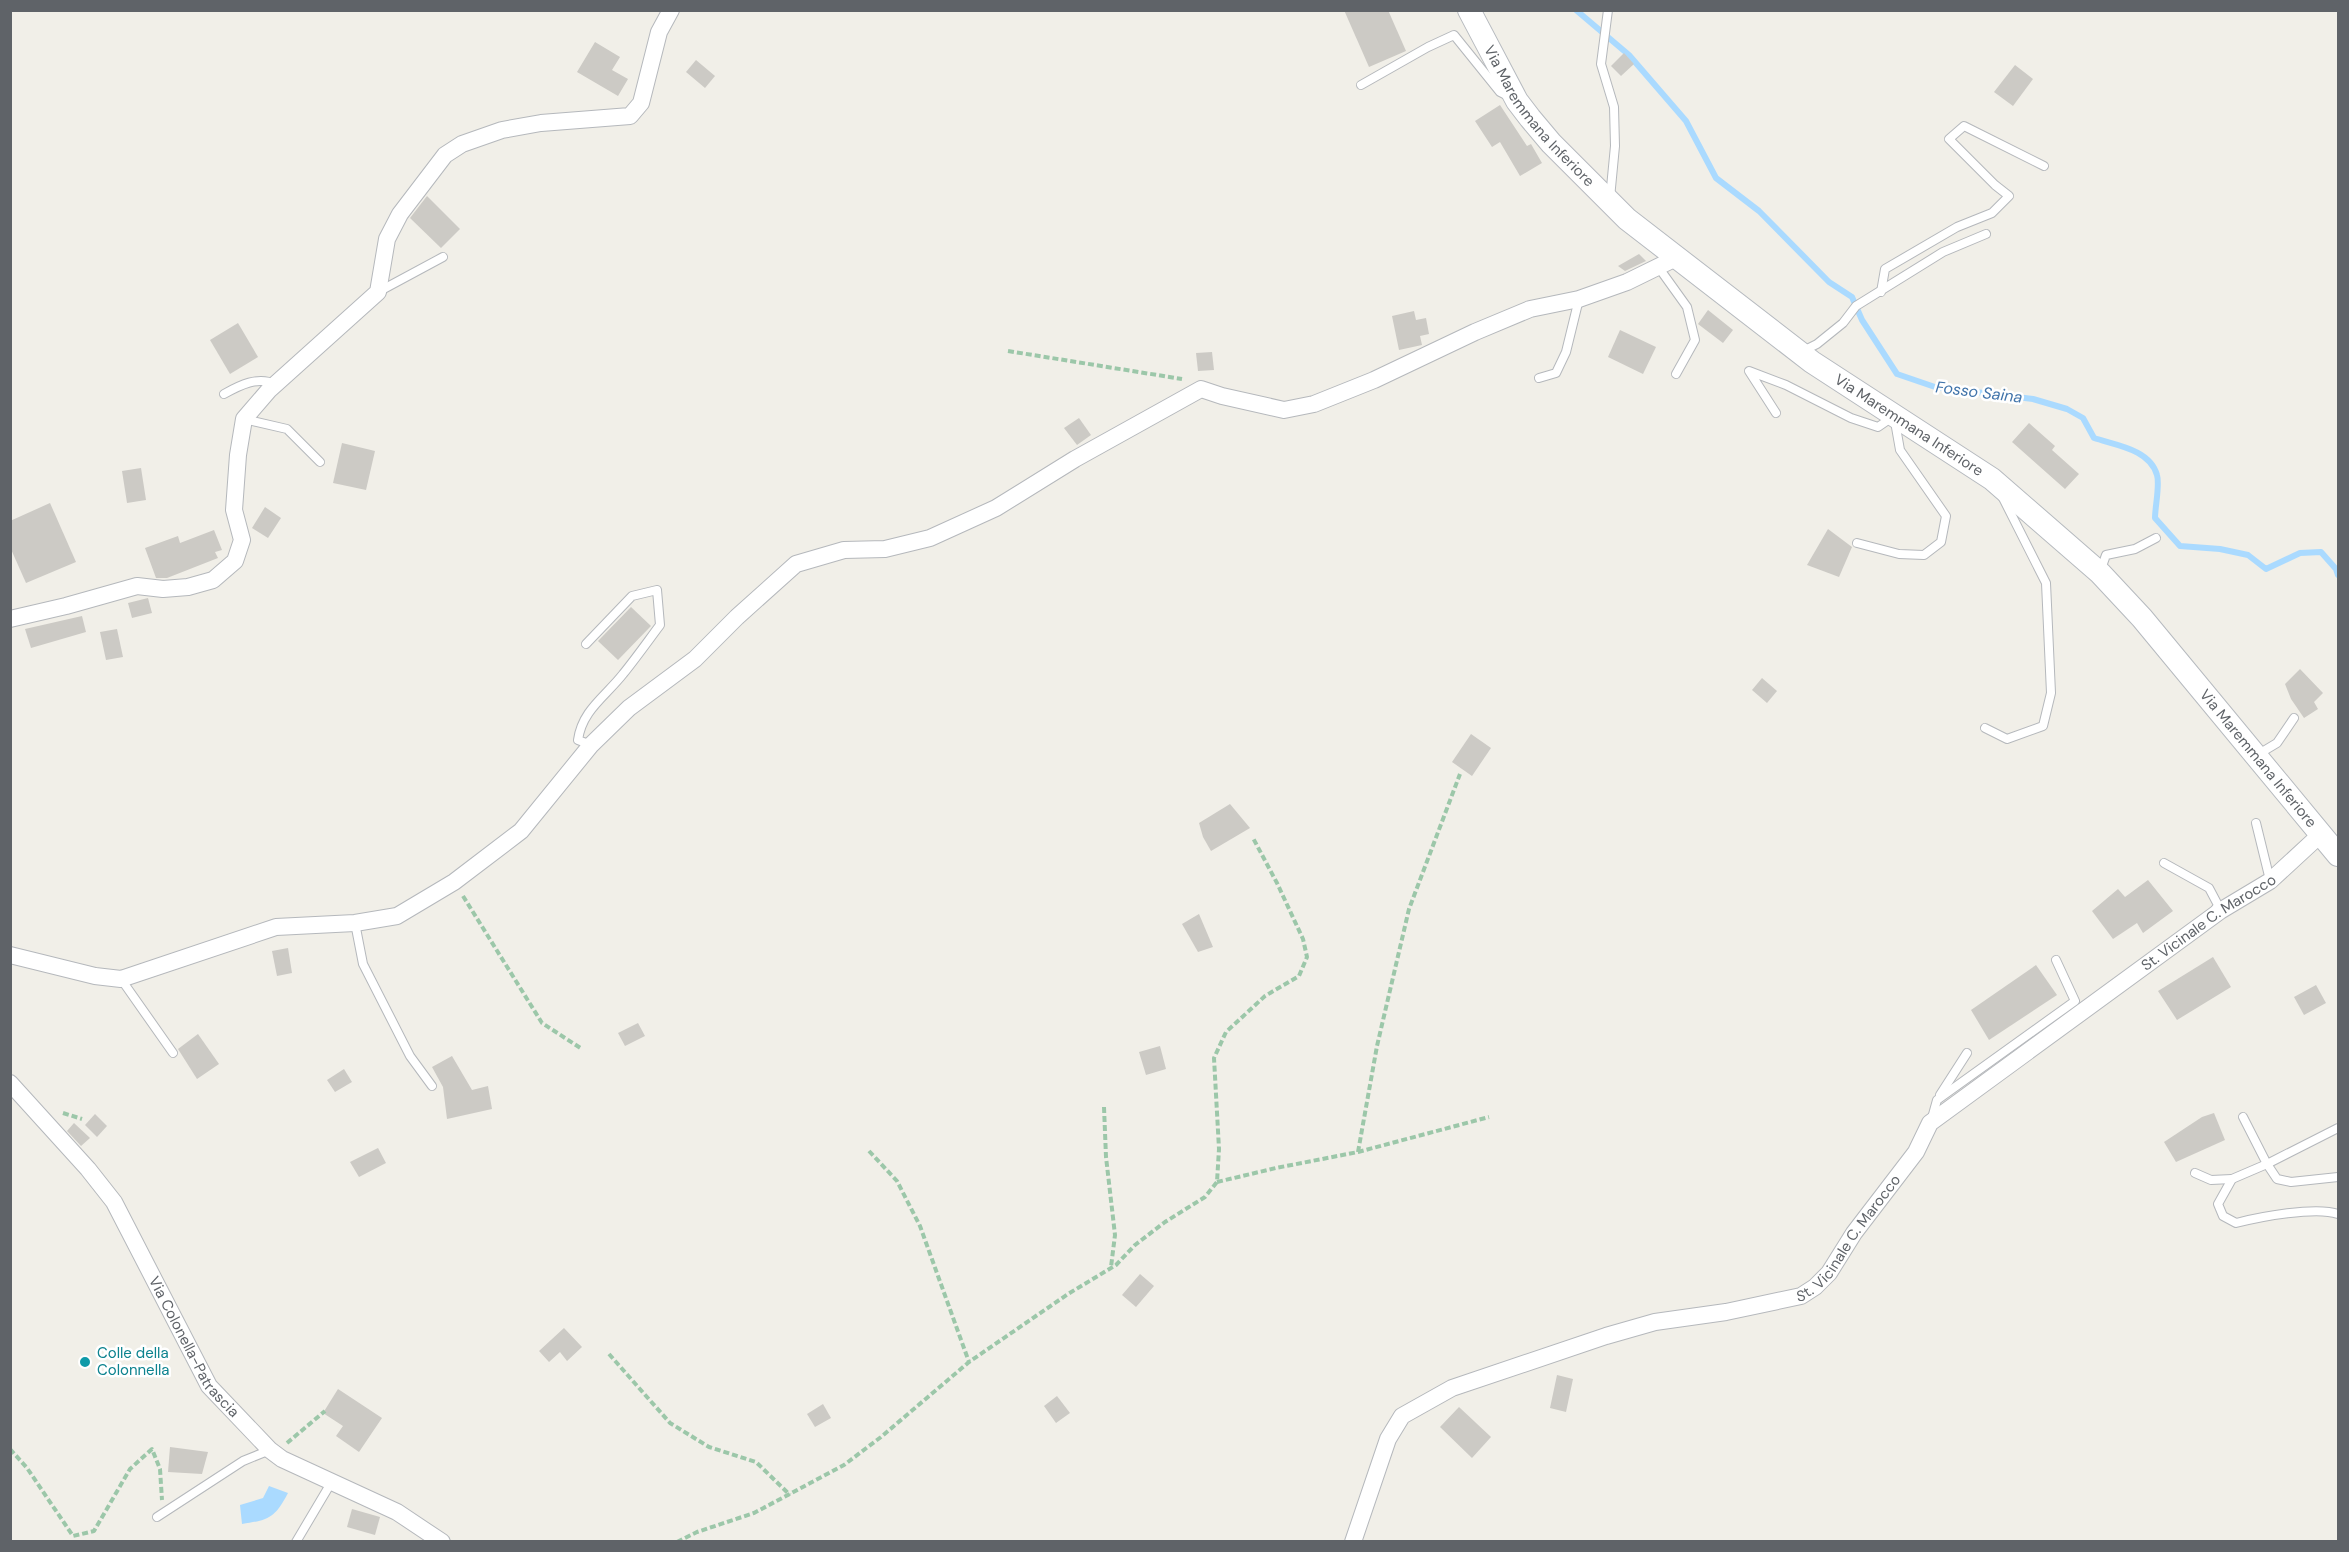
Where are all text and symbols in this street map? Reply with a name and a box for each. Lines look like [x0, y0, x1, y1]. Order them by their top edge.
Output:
street label: Via Maremmana Inferiore [1479, 42, 1599, 191]
street label: Via Maremmana Inferiore [1831, 369, 1987, 481]
water label: Fosso Saina [1934, 376, 2024, 408]
street label: Via Maremmana Inferiore [2195, 685, 2321, 832]
street label: St. Vicinale C. Marocco [2137, 870, 2281, 975]
street label: St. Vicinale C. Marocco [1795, 1171, 1905, 1307]
street label: Via Colonella-Patrascia [144, 1273, 244, 1422]
place label: Colle della Colonnella [97, 1343, 169, 1380]
marker: Colle della Colonnella [78, 1355, 92, 1369]

